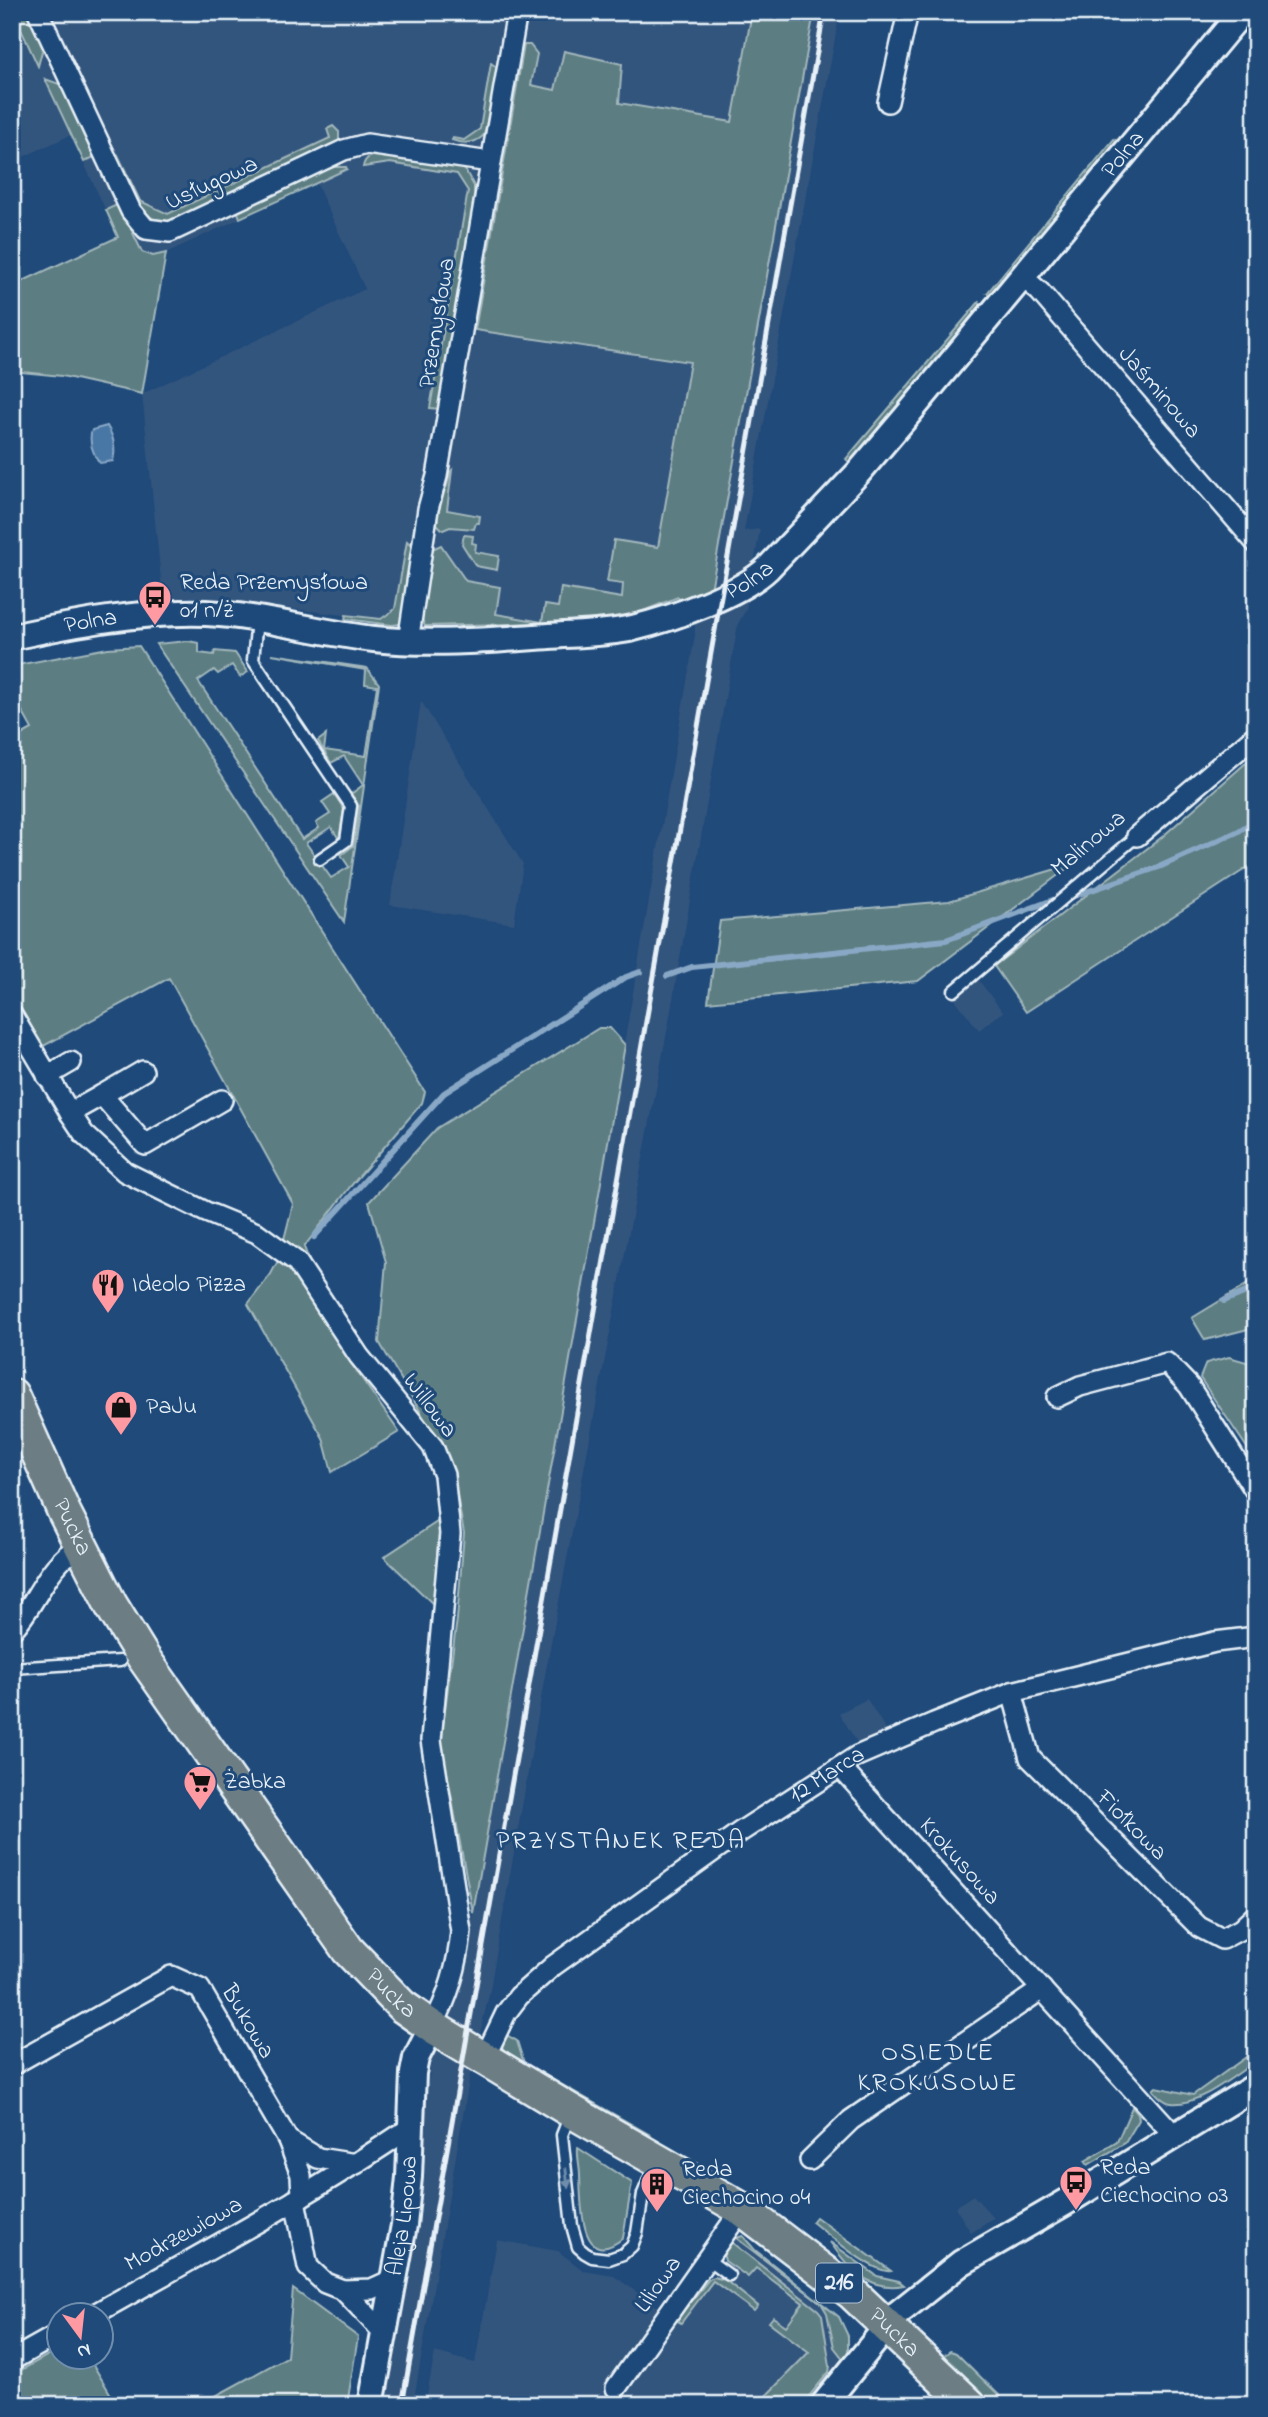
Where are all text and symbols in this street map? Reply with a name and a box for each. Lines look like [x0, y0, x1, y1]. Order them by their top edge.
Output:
street label: Polna [1093, 123, 1154, 186]
street label: Usługowa [160, 147, 264, 221]
street label: Przemysłowa [410, 255, 467, 391]
street label: Jaśminowa [1109, 339, 1209, 447]
street label: Polna [719, 552, 783, 610]
place label: Reda Przemysłowa 01 n/ż [180, 566, 368, 629]
bus stop icon: Reda Przemysłowa 01 n/ż [136, 578, 174, 627]
street label: Polna [61, 601, 119, 643]
street label: Malinowa [1044, 802, 1134, 886]
restaurant icon: Ideolo Pizza [89, 1266, 127, 1315]
place label: Ideolo Pizza [132, 1268, 246, 1303]
street label: Willowa [393, 1366, 465, 1446]
shop icon: PaJu [102, 1388, 140, 1437]
place label: PaJu [146, 1390, 197, 1425]
street label: Pucka [43, 1493, 101, 1562]
street label: 12 Marca [783, 1737, 870, 1813]
supermarket icon: Żabka [181, 1763, 219, 1812]
place label: Żabka [224, 1765, 286, 1800]
street label: Fiołkowa [1087, 1782, 1175, 1870]
street label: Krokusowa [910, 1810, 1008, 1914]
district label: PRZYSTANEK REDA [496, 1823, 746, 1861]
street label: Pucka [357, 1960, 423, 2028]
street label: Bukowa [210, 1977, 283, 2066]
district label: OSIEDLE KROKUSOWE [857, 2035, 1019, 2103]
place label: Reda Ciechocino 03 [1100, 2151, 1228, 2214]
place label: Reda Ciechocino 04 [682, 2153, 810, 2216]
street label: Aleja Lipowa [378, 2155, 427, 2279]
bus stop icon: Reda Ciechocino 03 [1057, 2163, 1095, 2212]
building icon: Reda Ciechocino 04 [638, 2165, 676, 2214]
one-way arrow [562, 2167, 573, 2189]
street label: Modrzewiowa [119, 2188, 249, 2282]
street label: Liliowa [627, 2249, 691, 2321]
road number: 216 [816, 2264, 862, 2302]
street label: Pucka [860, 2299, 928, 2366]
north arrow [46, 2302, 116, 2372]
text: N [74, 2335, 93, 2365]

